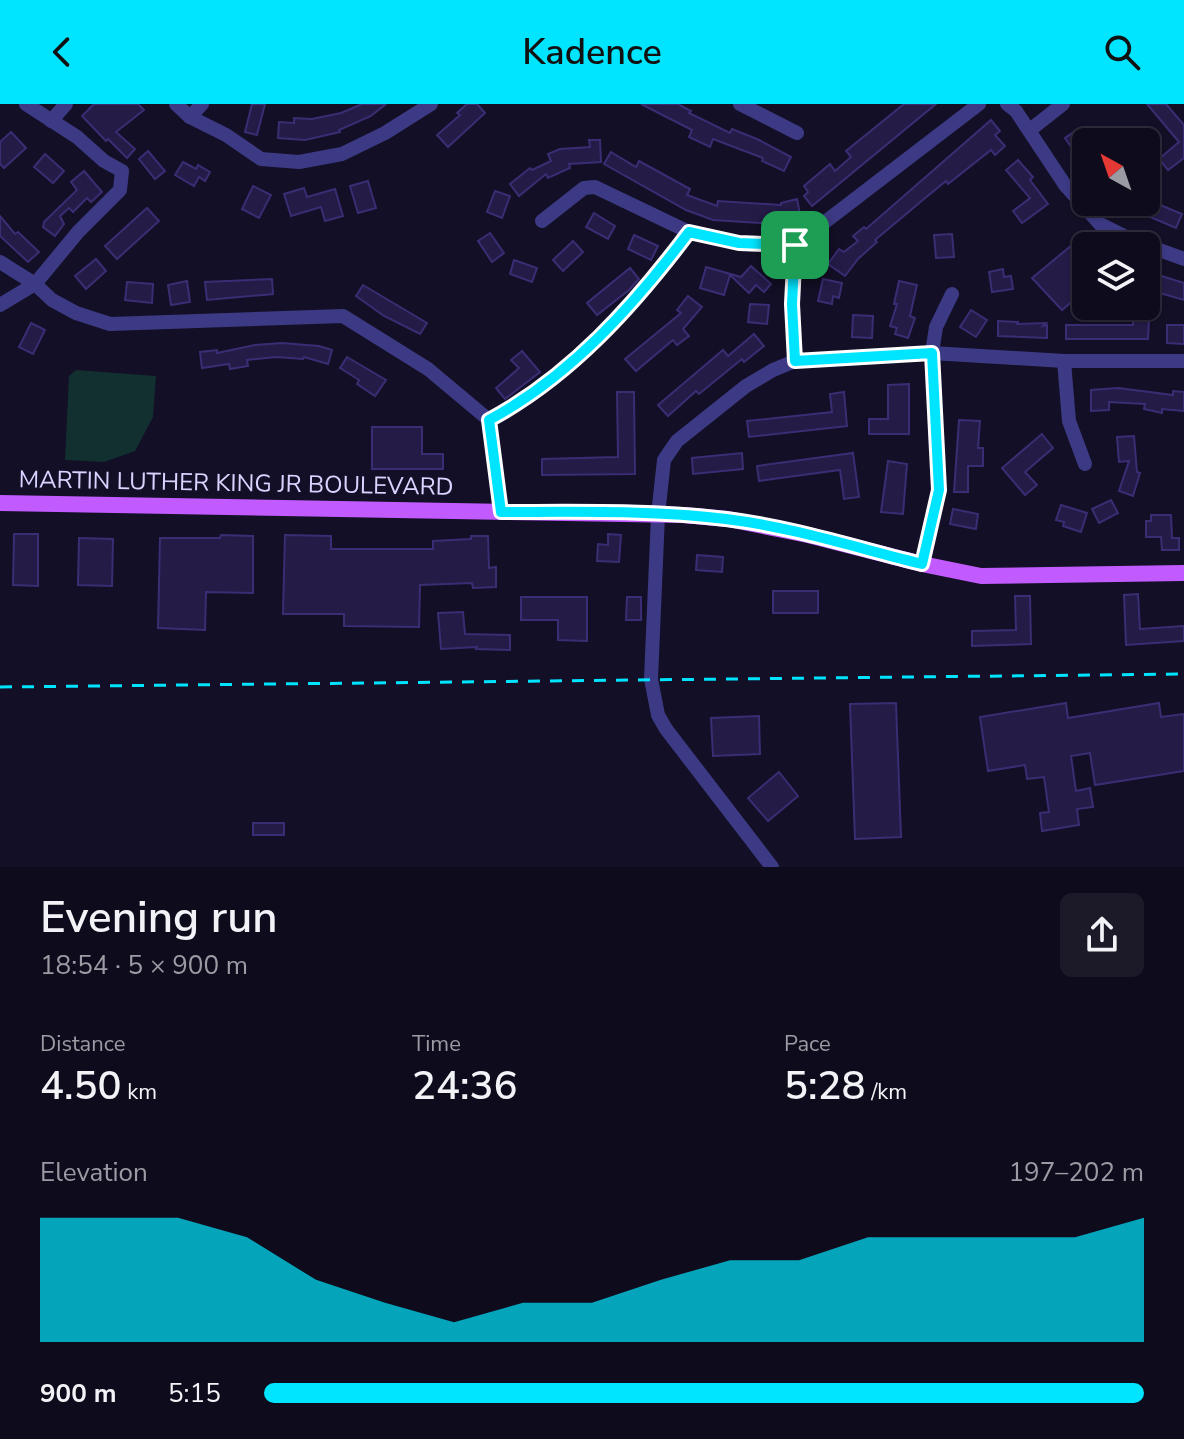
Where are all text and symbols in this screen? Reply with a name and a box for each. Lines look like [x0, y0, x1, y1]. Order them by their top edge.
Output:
text: Kadence [522, 28, 662, 77]
icon: back [40, 30, 84, 74]
icon: search [1100, 30, 1144, 74]
north arrow [1072, 128, 1160, 216]
map controls [1072, 128, 1160, 320]
pin [761, 211, 829, 279]
icon: arrive [773, 223, 817, 267]
button: layers [1072, 232, 1160, 320]
street label: MARTIN LUTHER KING JR BOULEVARD [18, 463, 454, 503]
text: Evening run [40, 888, 278, 948]
button: share [1060, 893, 1144, 977]
text: 18:54 · 5 × 900 m [40, 948, 248, 983]
text: Distance [40, 1029, 125, 1059]
text: Time [412, 1029, 461, 1059]
text: Pace [784, 1029, 831, 1059]
text: 4.50 [40, 1059, 121, 1113]
text: 24:36 [412, 1059, 517, 1113]
text: 5:28 [784, 1059, 865, 1113]
text: km [121, 1077, 157, 1107]
text: /km [865, 1077, 907, 1107]
text: Elevation [40, 1155, 148, 1190]
text: 197–202 m [1008, 1155, 1144, 1190]
text: 900 m [40, 1376, 117, 1411]
text: 5:15 [168, 1376, 221, 1411]

